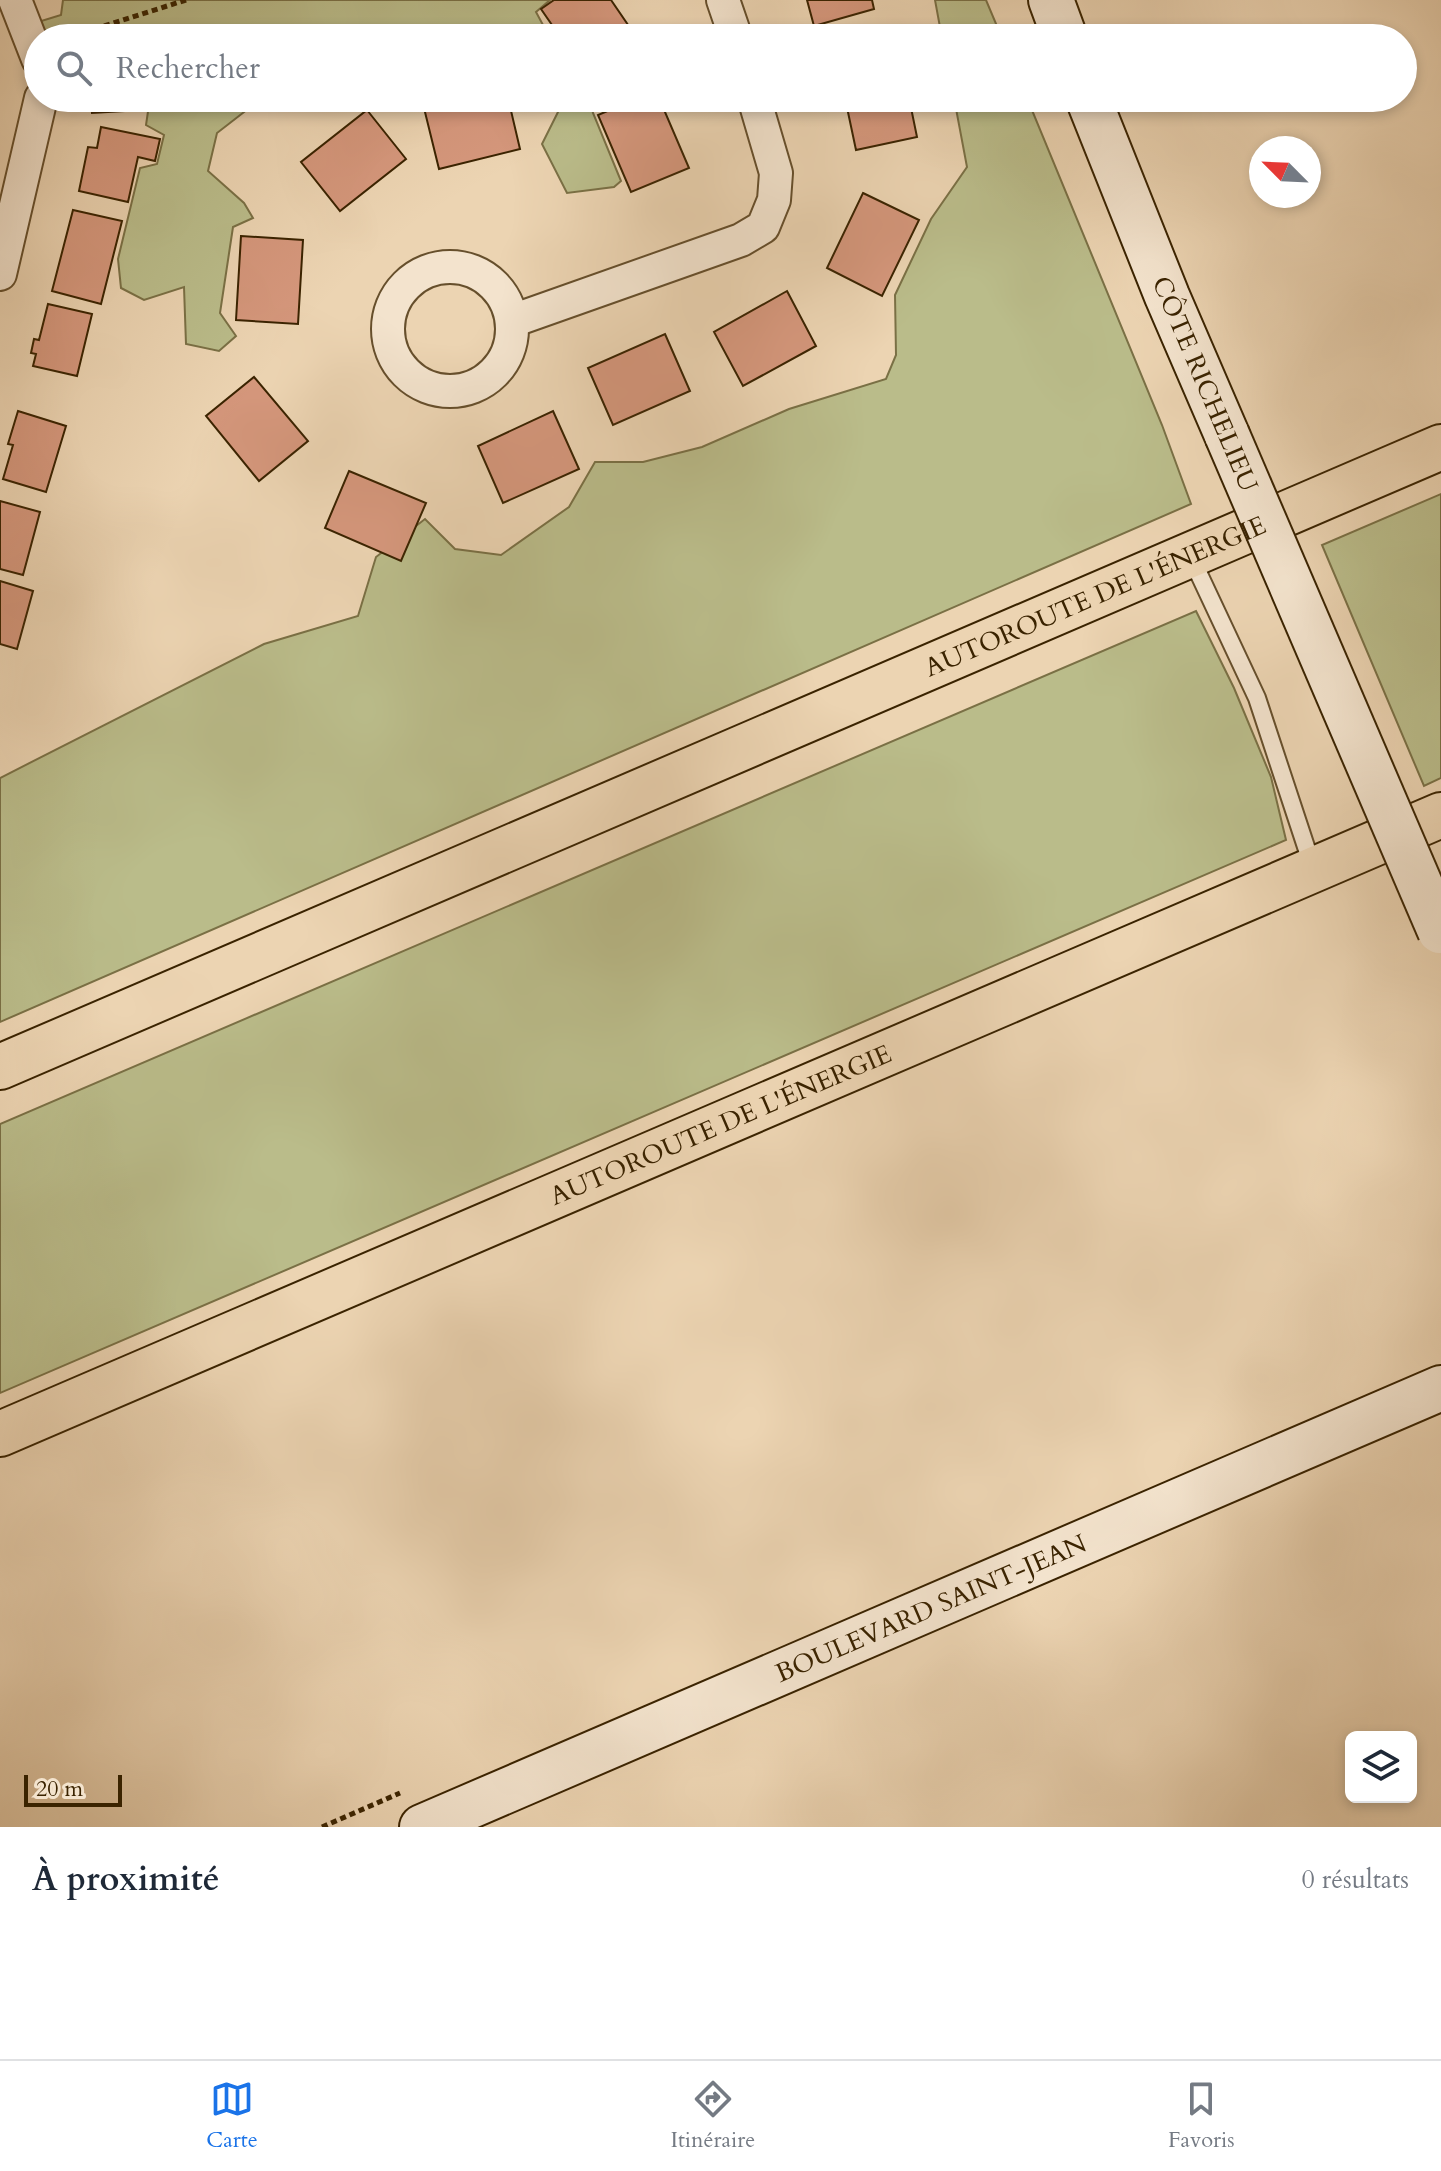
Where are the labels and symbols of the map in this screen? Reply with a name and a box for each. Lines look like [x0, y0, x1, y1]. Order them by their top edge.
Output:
north arrow [1249, 136, 1321, 208]
street label: CÔTE RICHELIEU [1144, 271, 1266, 497]
street label: AUTOROUTE DE L'ÉNERGIE [919, 507, 1271, 685]
street label: AUTOROUTE DE L'ÉNERGIE [544, 1036, 897, 1213]
street label: BOULEVARD SAINT-JEAN [770, 1525, 1092, 1690]
scale bar [24, 1771, 122, 1807]

